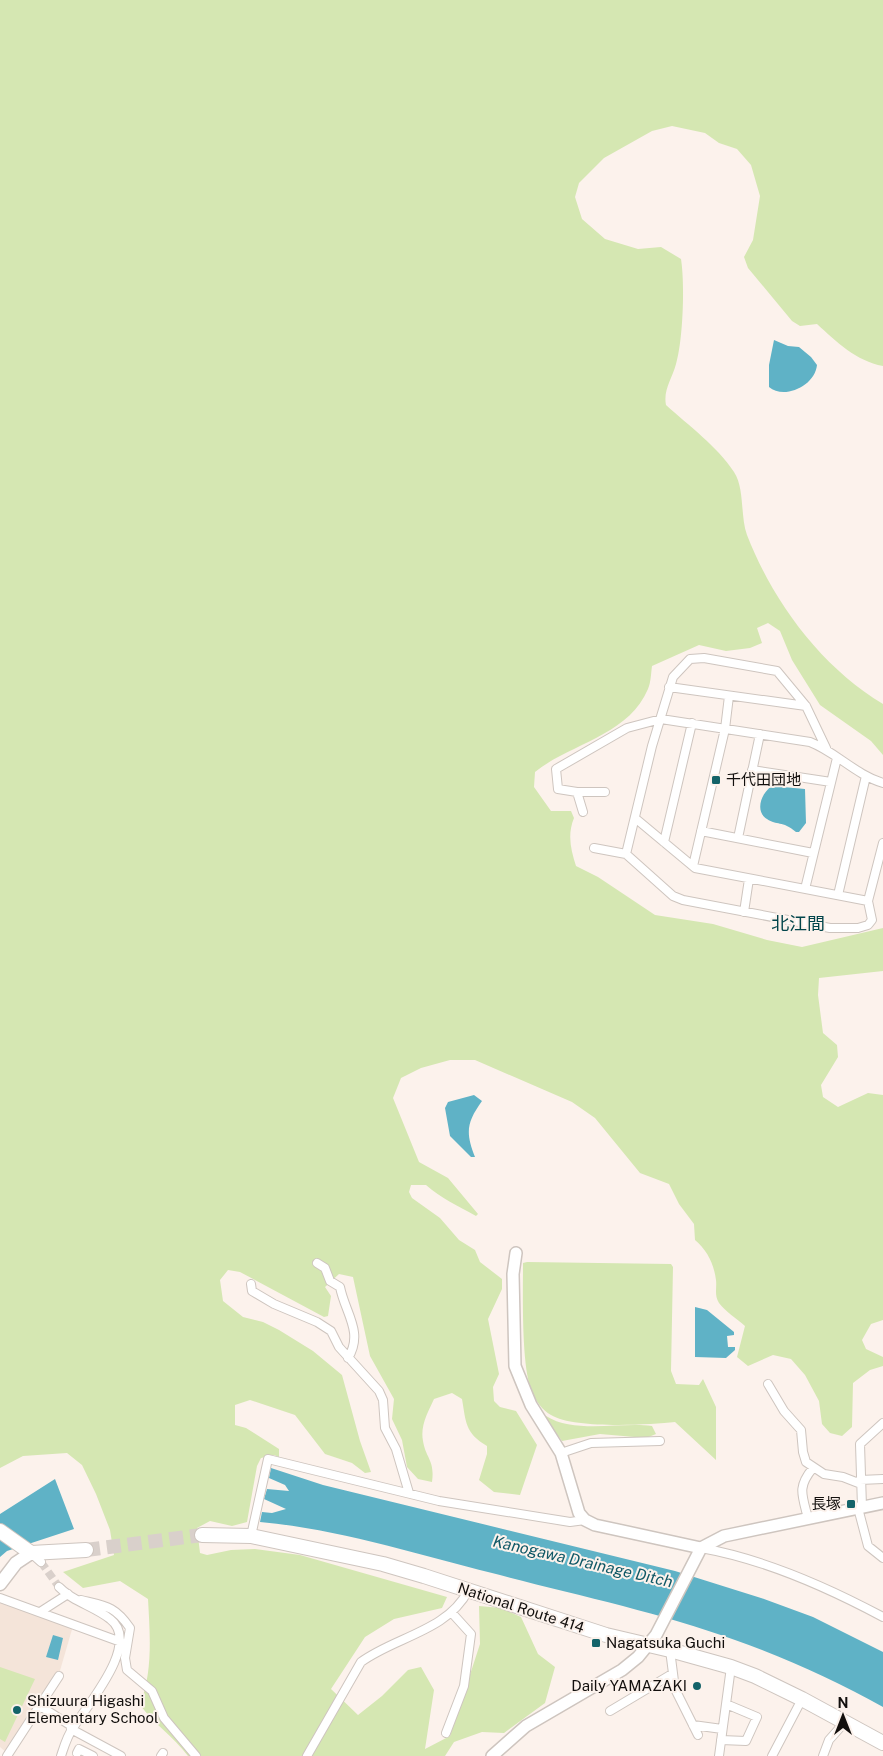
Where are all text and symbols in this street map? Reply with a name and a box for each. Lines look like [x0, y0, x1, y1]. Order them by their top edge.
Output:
place label: 千代田団地 [726, 771, 801, 788]
marker: 千代田団地 [710, 774, 722, 786]
district label: 北江間 [771, 913, 825, 934]
place label: 長塚 [811, 1495, 841, 1512]
marker: 長塚 [845, 1498, 857, 1510]
water label: Kanogawa Drainage Ditch [491, 1532, 675, 1591]
street label: National Route 414 [456, 1579, 587, 1636]
place label: Nagatsuka Guchi [606, 1634, 725, 1651]
marker: Nagatsuka Guchi [590, 1637, 602, 1649]
place label: Daily YAMAZAKI [571, 1677, 687, 1694]
marker: Daily YAMAZAKI [691, 1680, 703, 1692]
north arrow [818, 1691, 868, 1741]
place label: Shizuura Higashi Elementary School [27, 1692, 159, 1726]
text: N [838, 1695, 848, 1711]
marker: Shizuura Higashi Elementary School [11, 1704, 23, 1716]

